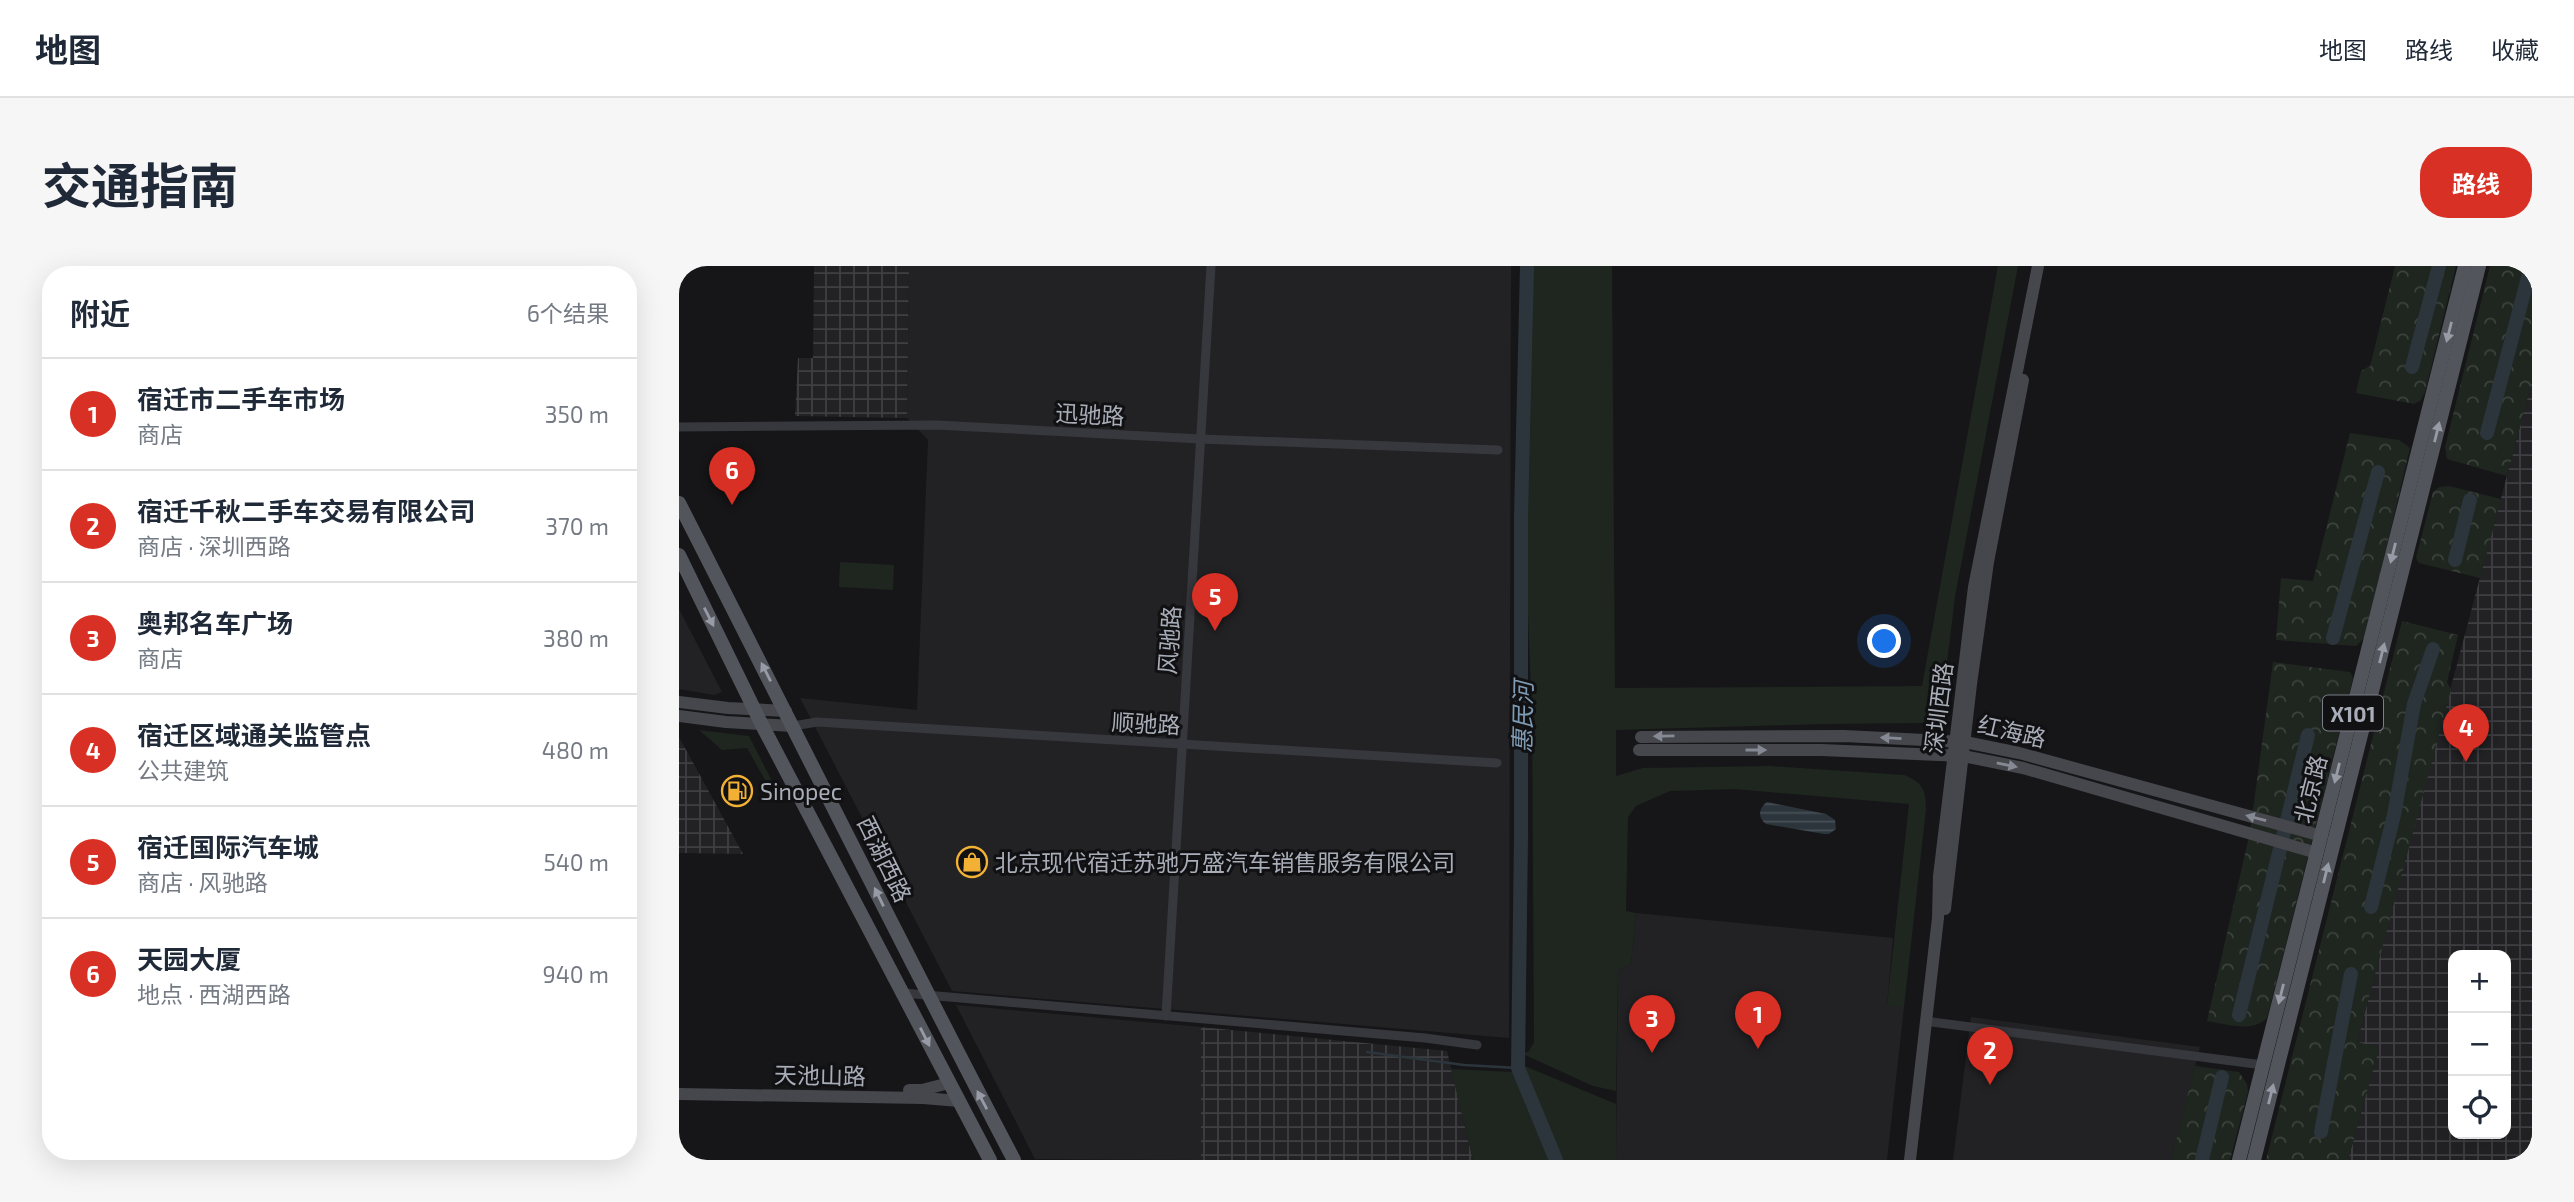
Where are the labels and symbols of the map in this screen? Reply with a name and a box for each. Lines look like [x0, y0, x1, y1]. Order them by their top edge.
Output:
one-way arrow [2443, 321, 2454, 343]
street label: 迅驰路 [1055, 398, 1125, 430]
one-way arrow [2432, 421, 2443, 443]
pin: 6 [709, 447, 755, 505]
one-way arrow [2387, 542, 2398, 564]
pin: 5 [1192, 573, 1238, 631]
street label: 风驰路 [1153, 605, 1185, 675]
one-way arrow [703, 607, 714, 627]
your location [1867, 624, 1901, 658]
one-way arrow [2377, 641, 2388, 663]
street label: 深圳西路 [1918, 661, 1958, 755]
one-way arrow [760, 662, 771, 682]
water label: 惠民河 [1507, 677, 1537, 753]
road number: X101 [2323, 696, 2383, 730]
pin: 4 [2443, 704, 2489, 762]
street label: 顺驰路 [1111, 707, 1181, 739]
street label: 红海路 [1975, 710, 2049, 752]
one-way arrow [1653, 731, 1675, 742]
one-way arrow [1880, 732, 1902, 743]
one-way arrow [1745, 744, 1767, 756]
street label: 北京路 [2288, 752, 2332, 826]
one-way arrow [1996, 760, 2018, 771]
one-way arrow [2332, 763, 2343, 785]
fuel station icon: Sinopec [720, 774, 754, 808]
place label: Sinopec [760, 777, 842, 805]
street label: 西湖西路 [852, 812, 918, 906]
one-way arrow [2245, 813, 2266, 823]
shop icon: 北京现代宿迁苏驰万盛汽车销售服务有限公司 [955, 845, 989, 879]
place label: 北京现代宿迁苏驰万盛汽车销售服务有限公司 [995, 848, 1455, 876]
one-way arrow [2321, 862, 2332, 884]
one-way arrow [873, 887, 884, 907]
one-way arrow [2275, 983, 2286, 1005]
pin: 1 [1735, 991, 1781, 1049]
pin: 3 [1629, 995, 1675, 1053]
one-way arrow [920, 1027, 931, 1047]
pin: 2 [1967, 1027, 2013, 1085]
street label: 天池山路 [774, 1060, 866, 1090]
one-way arrow [2266, 1083, 2277, 1105]
one-way arrow [977, 1089, 989, 1109]

